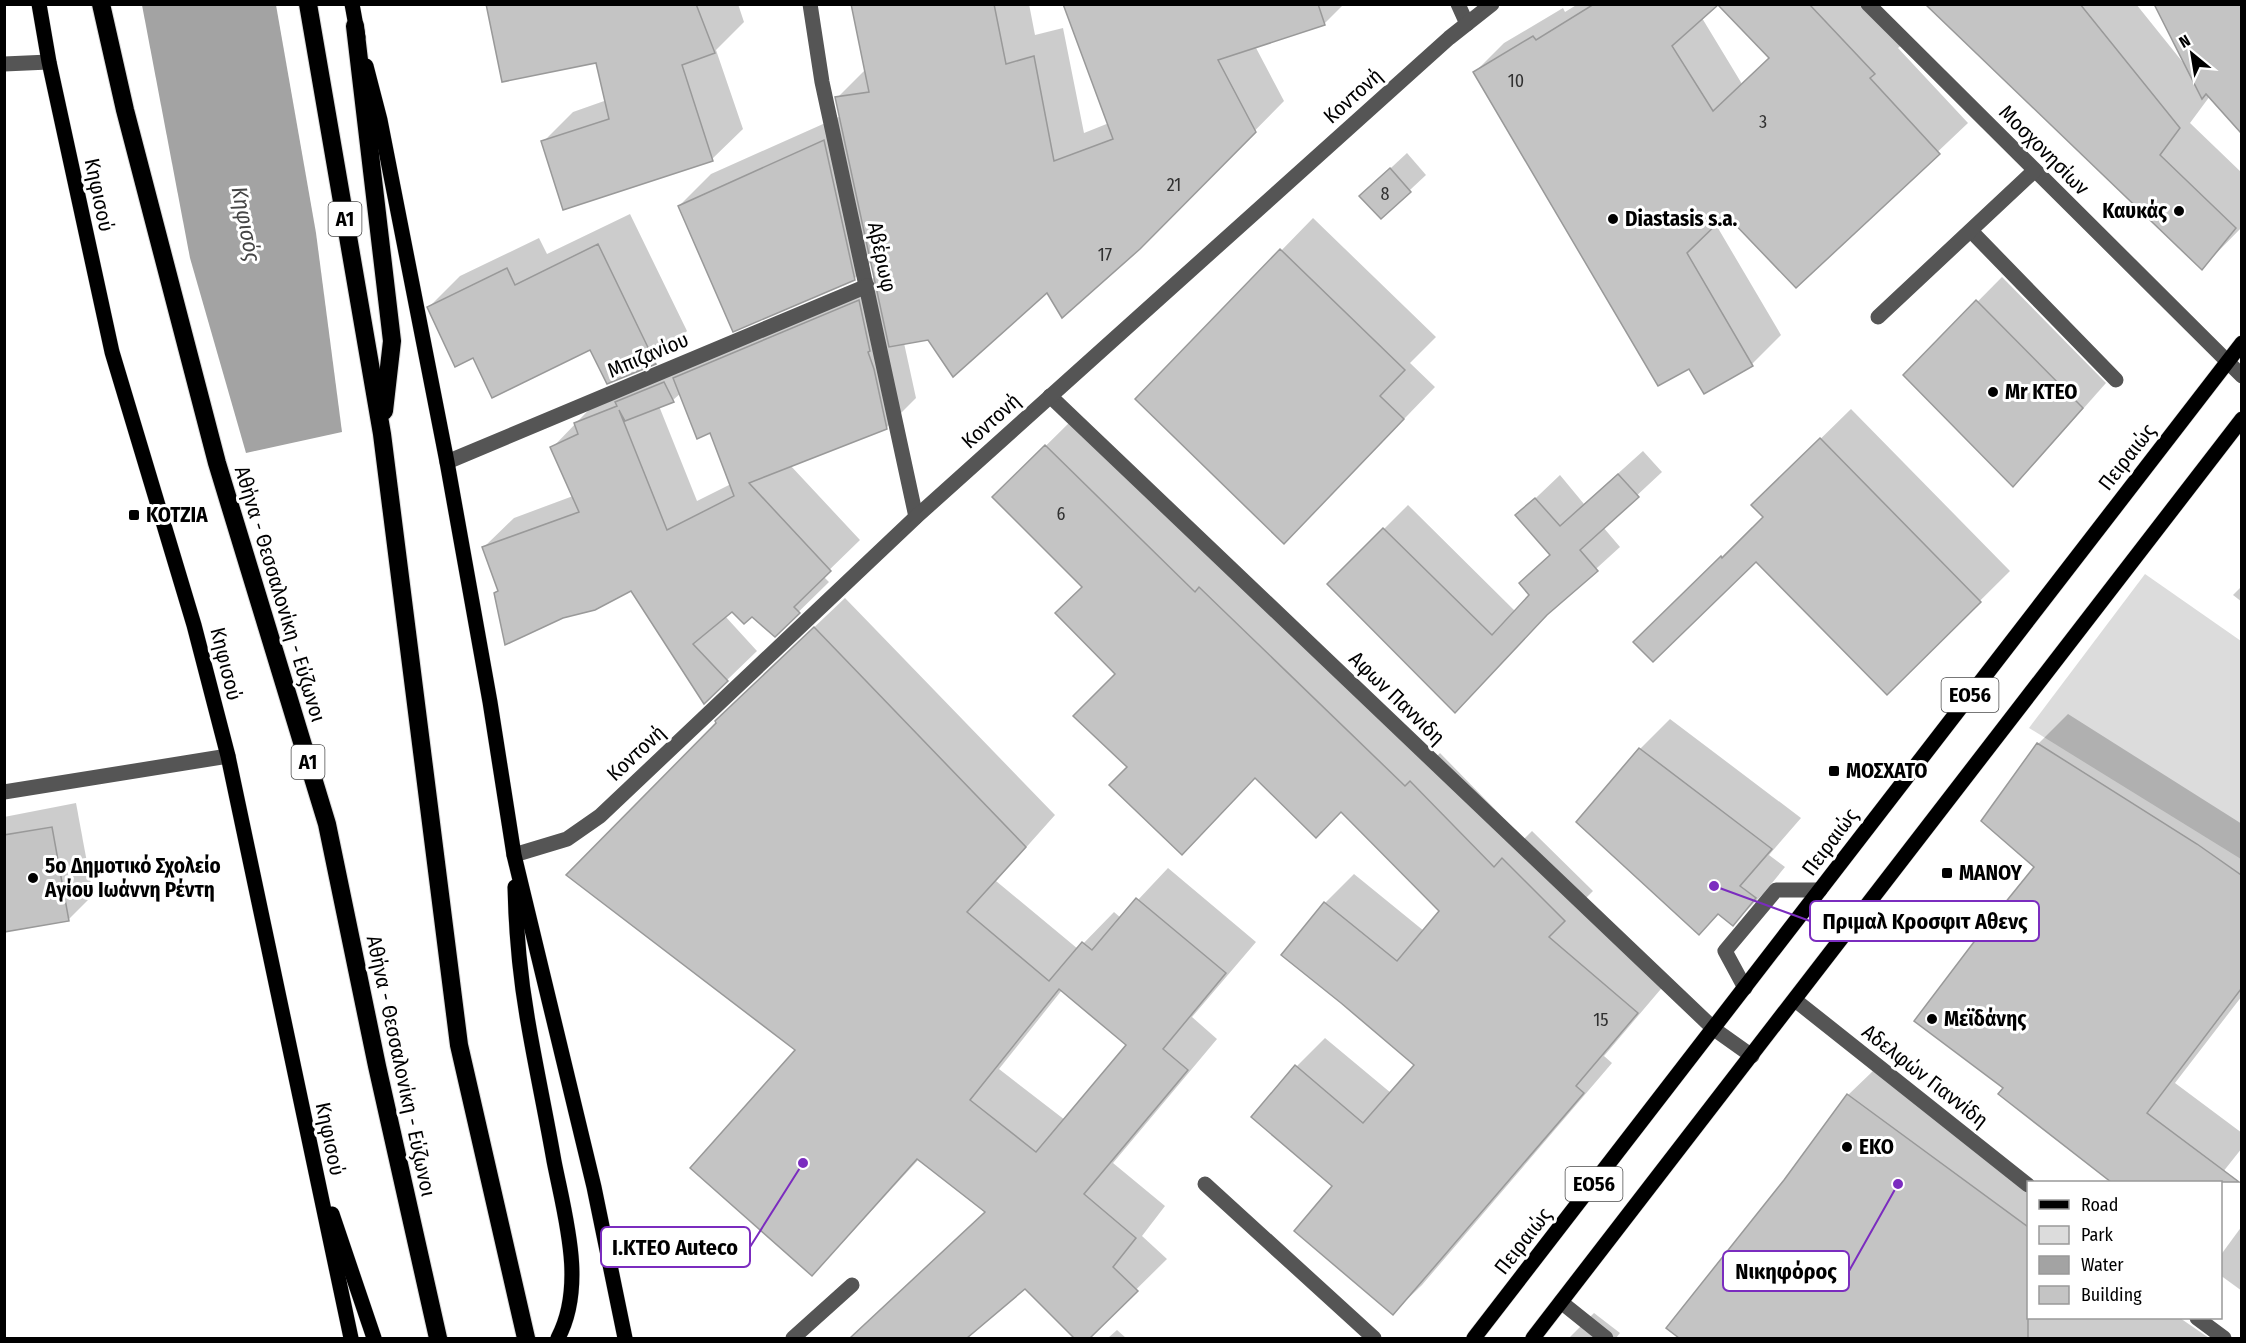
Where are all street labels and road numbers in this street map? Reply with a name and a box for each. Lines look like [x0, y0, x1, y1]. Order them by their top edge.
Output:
street label: Κοντονή [1318, 63, 1388, 129]
street label: Μοσχονησίων [1993, 99, 2095, 201]
street label: Κηφισού [79, 156, 119, 234]
road number: Α1 [328, 202, 362, 236]
street label: Αβέρωφ [862, 220, 902, 294]
street label: Μπιζανίου [603, 326, 693, 384]
street label: Κοντονή [956, 388, 1026, 454]
street label: Πειραιώς [2093, 418, 2161, 496]
street label: Αθήνα - Θεσσαλονίκη - Εύζωνοι [229, 463, 331, 725]
street label: Κηφισού [204, 625, 248, 703]
street label: Αφων Παννιδη [1344, 646, 1450, 750]
road number: ΕΟ56 [1942, 678, 1998, 712]
street label: Κοντονή [601, 719, 671, 787]
road number: Α1 [292, 745, 324, 779]
street label: Πειραιώς [1796, 803, 1864, 881]
street label: Αθήνα - Θεσσαλονίκη - Εύζωνοι [361, 933, 441, 1199]
street label: Αδελφών Γιαννίδη [1857, 1019, 1993, 1133]
street label: Κηφισού [310, 1100, 350, 1178]
road number: ΕΟ56 [1566, 1167, 1622, 1201]
street label: Πειραιώς [1489, 1202, 1557, 1280]

